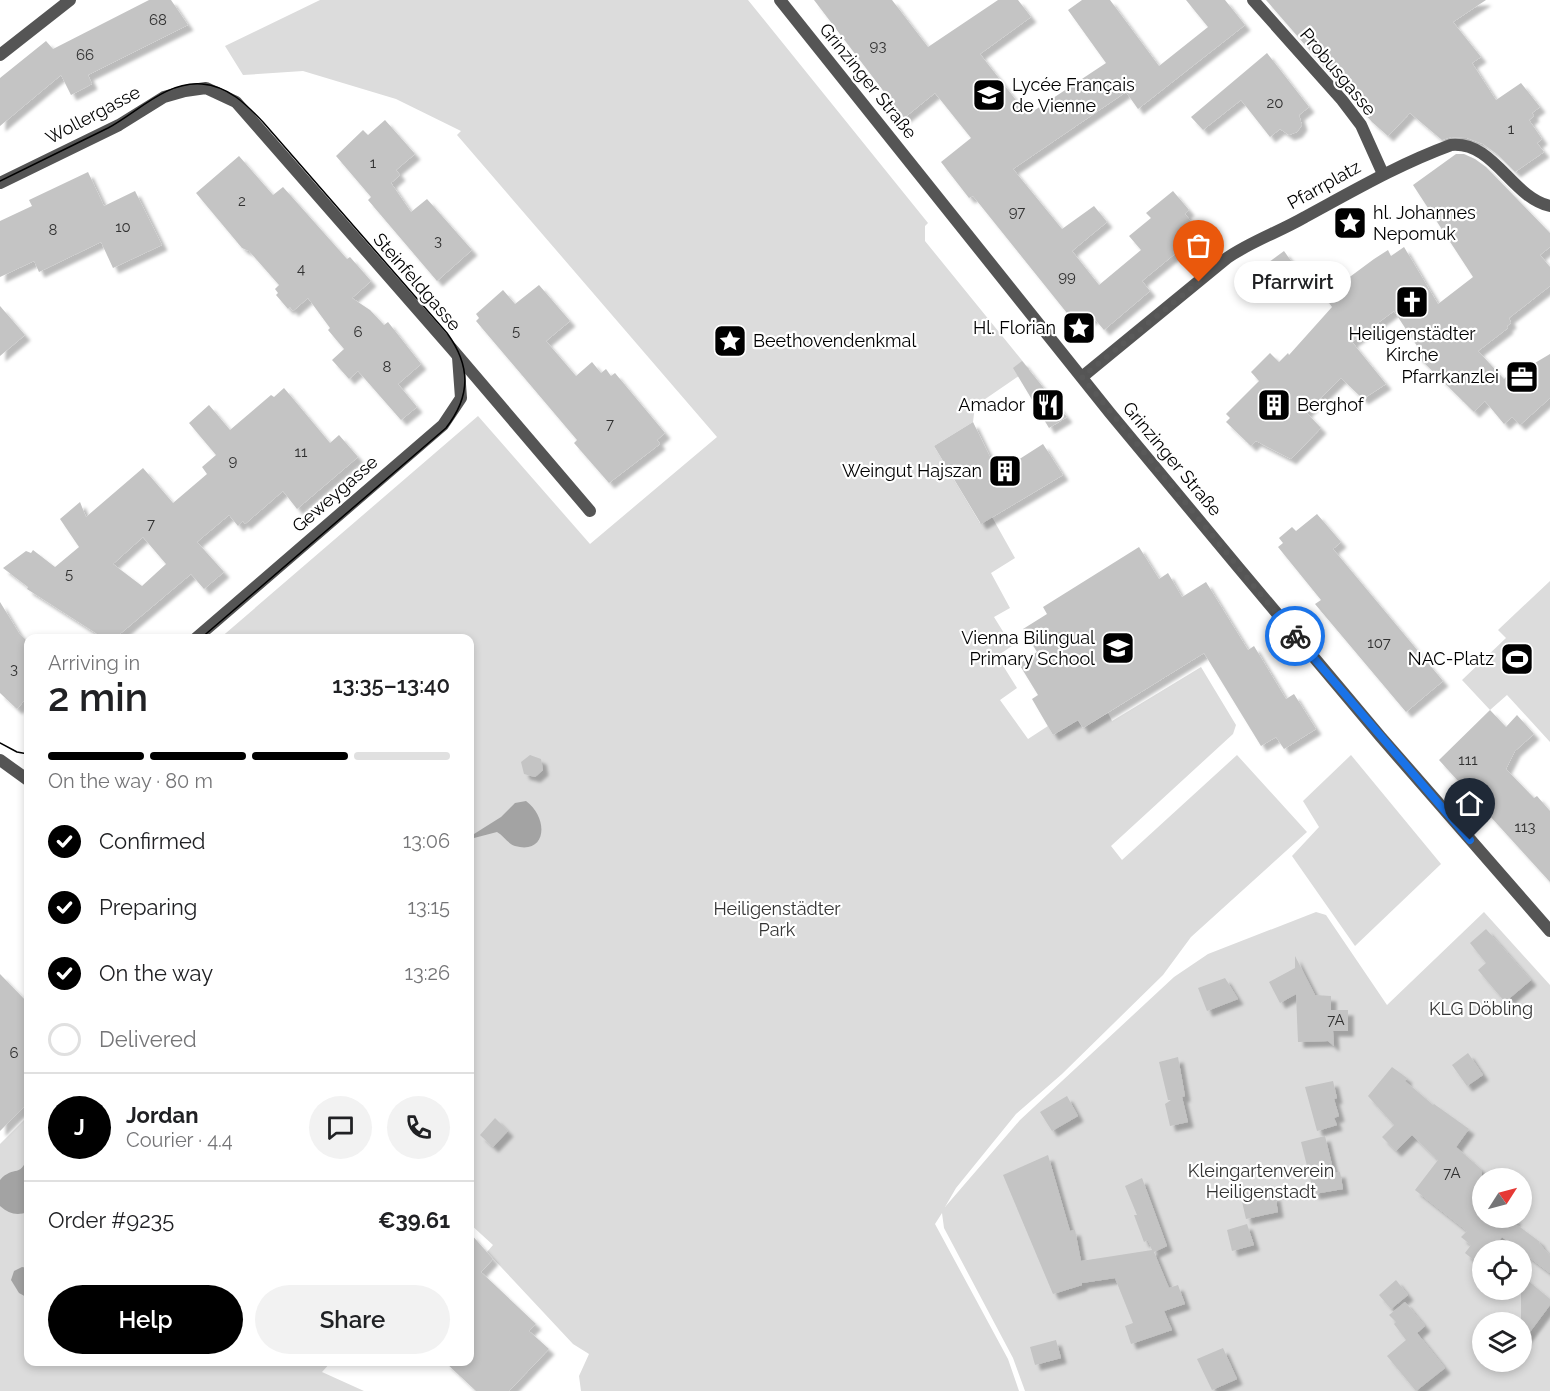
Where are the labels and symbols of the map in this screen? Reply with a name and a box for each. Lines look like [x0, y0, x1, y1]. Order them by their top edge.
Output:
house number: 68 [149, 11, 167, 29]
street label: Grinzinger Straße [815, 19, 922, 143]
street label: Probusgasse [1296, 24, 1381, 120]
house number: 93 [870, 37, 886, 55]
house number: 66 [76, 46, 94, 64]
place label: Lycée Français de Vienne [1012, 74, 1135, 116]
school or university icon: Lycée Français de Vienne [971, 77, 1007, 113]
street label: Wollergasse [42, 81, 144, 148]
house number: 20 [1267, 94, 1284, 112]
house number: 1 [1508, 120, 1515, 138]
house number: 1 [370, 154, 377, 172]
street label: Pfarrplatz [1284, 156, 1364, 213]
house number: 2 [238, 192, 246, 210]
place label: hl. Johannes Nepomuk [1373, 202, 1476, 244]
house number: 97 [1009, 203, 1025, 221]
place icon: hl. Johannes Nepomuk [1332, 205, 1368, 241]
house number: 10 [115, 218, 131, 236]
pin [1173, 220, 1224, 282]
house number: 8 [49, 221, 58, 239]
street label: Steinfeldgasse [369, 228, 466, 335]
house number: 3 [434, 232, 442, 250]
house number: 4 [297, 260, 305, 278]
callout: Pfarrwirt [1235, 261, 1352, 303]
house number: 99 [1058, 268, 1076, 286]
church icon: Heiligenstädter Kirche [1394, 284, 1430, 320]
place icon: Hl. Florian [1061, 310, 1097, 346]
place label: Hl. Florian [973, 317, 1056, 338]
house number: 5 [512, 322, 520, 340]
house number: 6 [353, 323, 363, 341]
place icon: Beethovendenkmal [712, 323, 748, 359]
place label: Heiligenstädter Kirche [1348, 323, 1476, 365]
place label: Beethovendenkmal [753, 330, 916, 351]
house number: 8 [383, 358, 392, 376]
office icon: Pfarrkanzlei [1504, 359, 1540, 395]
place label: Pfarrkanzlei [1401, 366, 1499, 387]
restaurant icon: Amador [1030, 387, 1066, 423]
building icon: Berghof [1256, 387, 1292, 423]
place label: Amador [958, 394, 1026, 415]
place label: Berghof [1297, 394, 1365, 415]
street label: Grinzinger Straße [1119, 397, 1226, 520]
house number: 7 [606, 415, 614, 433]
house number: 11 [295, 443, 308, 461]
street label: Geweygasse [288, 451, 382, 536]
house number: 9 [229, 452, 238, 470]
building icon: Weingut Hajszan [987, 453, 1023, 489]
place label: Weingut Hajszan [842, 460, 982, 481]
house number: 7 [147, 515, 155, 533]
house number: 5 [65, 565, 73, 583]
courier [1265, 606, 1325, 666]
place label: Vienna Bilingual Primary School [961, 627, 1095, 669]
school or university icon: Vienna Bilingual Primary School [1100, 630, 1136, 666]
house number: 107 [1367, 634, 1391, 652]
sports icon: NAC-Platz [1499, 641, 1535, 677]
place label: NAC-Platz [1408, 648, 1494, 669]
house number: 3 [10, 660, 18, 678]
house number: 111 [1458, 751, 1478, 769]
pin [1444, 778, 1495, 840]
house number: 113 [1515, 818, 1535, 836]
park label: Heiligenstädter Park [713, 898, 841, 940]
park label: KLG Döbling [1429, 998, 1533, 1019]
house number: 7A [1327, 1011, 1345, 1029]
house number: 6 [9, 1044, 19, 1062]
park label: Kleingartenverein Heiligenstadt [1188, 1160, 1334, 1202]
house number: 7A [1443, 1164, 1461, 1182]
north arrow [1472, 1168, 1532, 1228]

